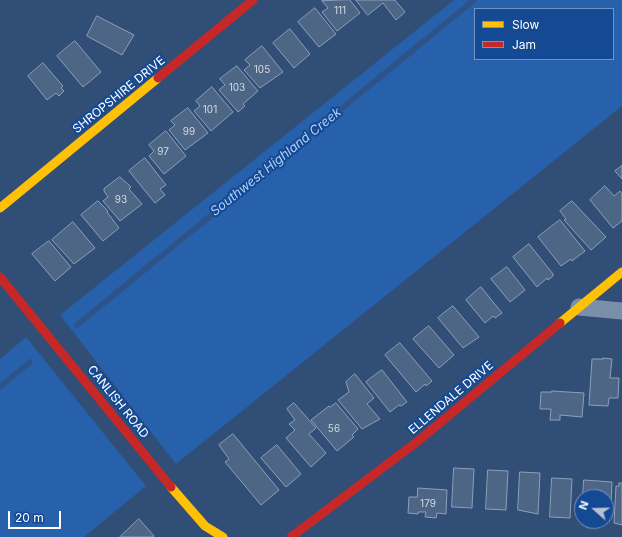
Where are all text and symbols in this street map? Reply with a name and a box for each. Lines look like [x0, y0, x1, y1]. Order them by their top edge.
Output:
house number: 111 [334, 5, 346, 17]
legend [474, 8, 614, 60]
text: Slow [512, 17, 539, 32]
text: Jam [512, 37, 536, 52]
street label: SHROPSHIRE DRIVE [70, 53, 168, 137]
house number: 105 [254, 64, 270, 76]
house number: 103 [229, 82, 245, 94]
house number: 101 [203, 104, 217, 116]
water label: Southwest Highland Creek [208, 104, 344, 220]
house number: 99 [183, 126, 195, 138]
house number: 97 [157, 146, 169, 158]
house number: 93 [115, 194, 127, 206]
street label: ELLENDALE DRIVE [406, 358, 496, 438]
street label: CANLISH ROAD [84, 363, 152, 441]
house number: 56 [328, 423, 340, 435]
north arrow [574, 489, 614, 529]
house number: 179 [420, 498, 436, 510]
text: N [576, 499, 592, 512]
scale bar [10, 503, 63, 529]
text: 20 m [15, 510, 44, 525]

